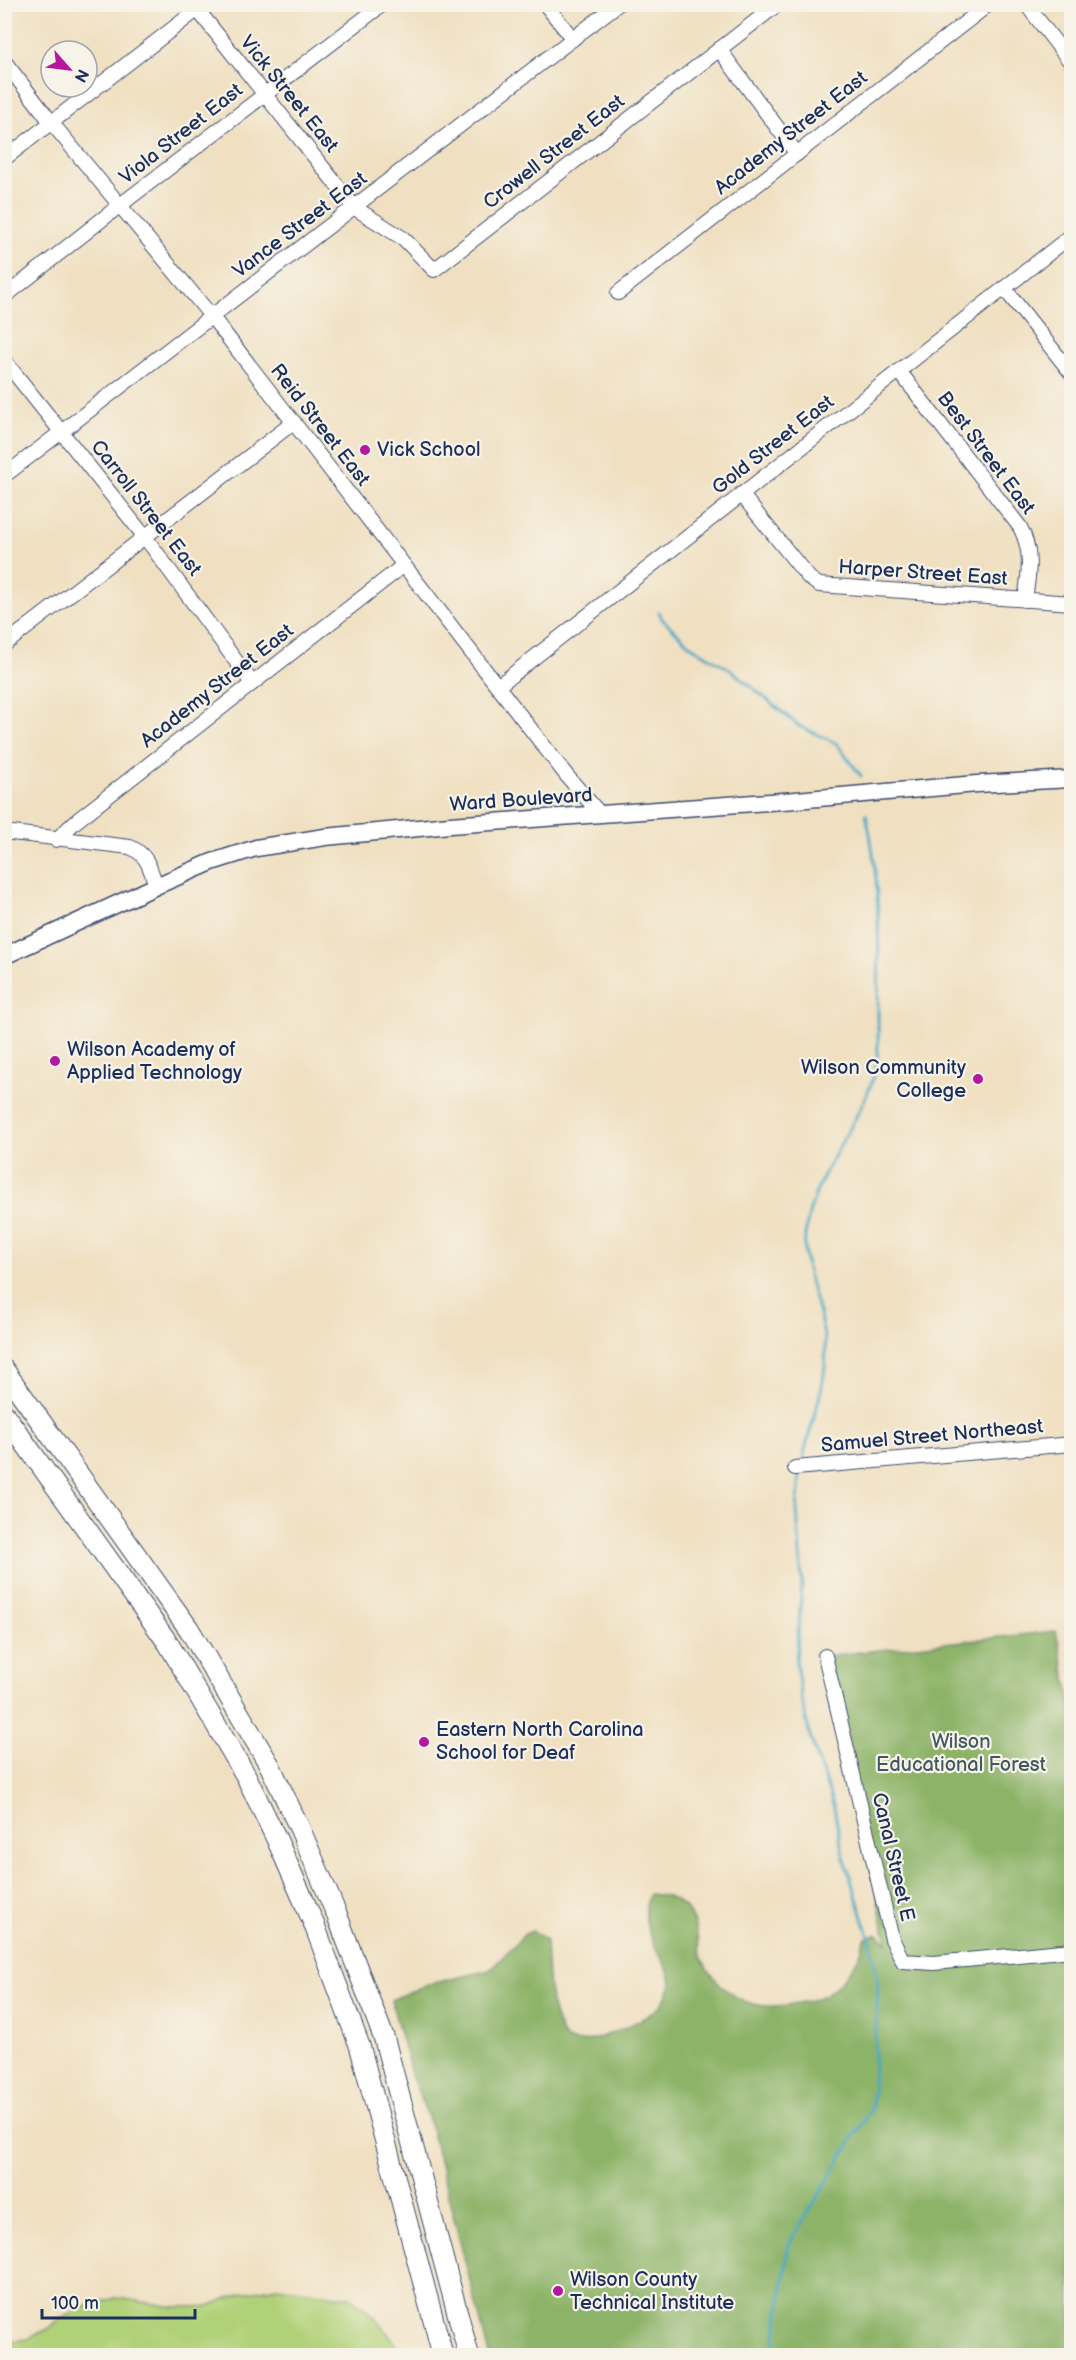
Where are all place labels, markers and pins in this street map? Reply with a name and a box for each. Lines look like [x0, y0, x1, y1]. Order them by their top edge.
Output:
place label: Vick School [377, 438, 480, 462]
marker: Vick School [358, 443, 372, 457]
place label: Wilson Academy of Applied Technology [67, 1038, 242, 1085]
marker: Wilson Academy of Applied Technology [48, 1054, 62, 1068]
place label: Wilson Community College [801, 1056, 966, 1103]
marker: Wilson Community College [971, 1072, 985, 1086]
place label: Eastern North Carolina School for Deaf [436, 1718, 644, 1765]
marker: Eastern North Carolina School for Deaf [417, 1735, 431, 1749]
place label: Wilson County Technical Institute [570, 2268, 734, 2315]
marker: Wilson County Technical Institute [551, 2284, 565, 2298]

